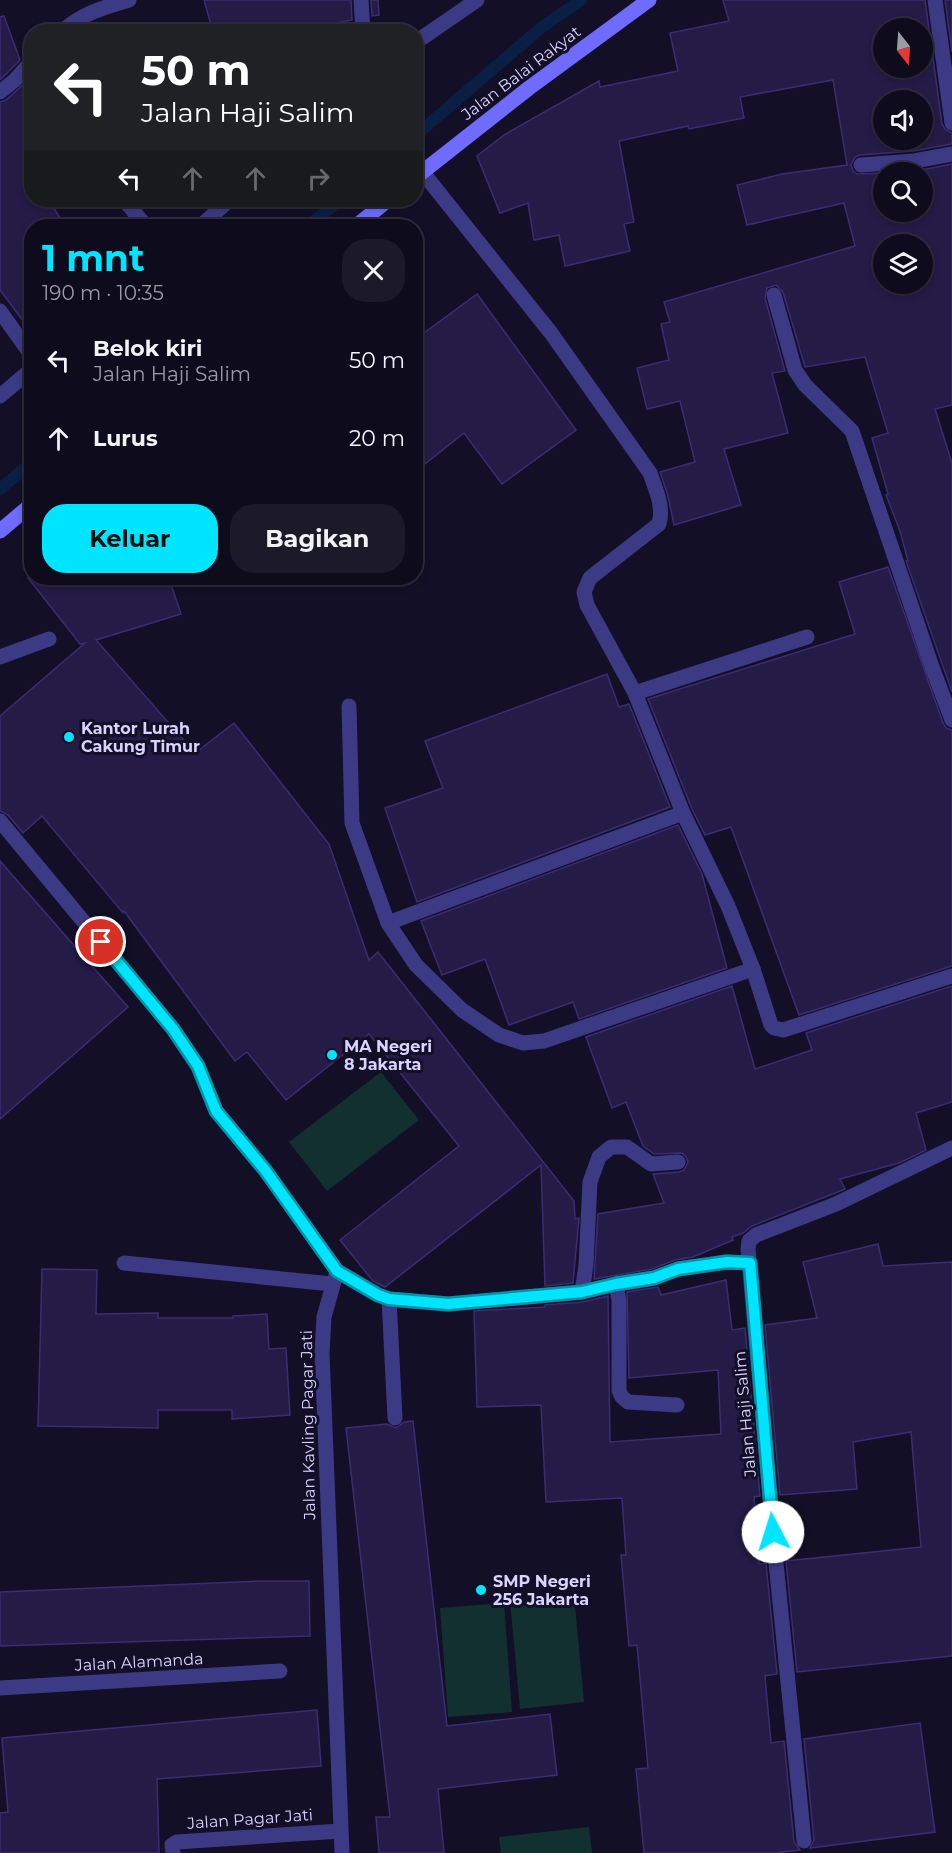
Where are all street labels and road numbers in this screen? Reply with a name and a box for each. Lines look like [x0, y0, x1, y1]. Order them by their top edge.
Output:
street label: Jalan Balai Rakyat [457, 22, 585, 125]
street label: Jalan Kavling Pagar Jati [297, 1330, 319, 1521]
street label: Jalan Haji Salim [730, 1350, 760, 1479]
street label: Jalan Alamanda [73, 1649, 204, 1675]
street label: Jalan Pagar Jati [185, 1805, 314, 1833]

